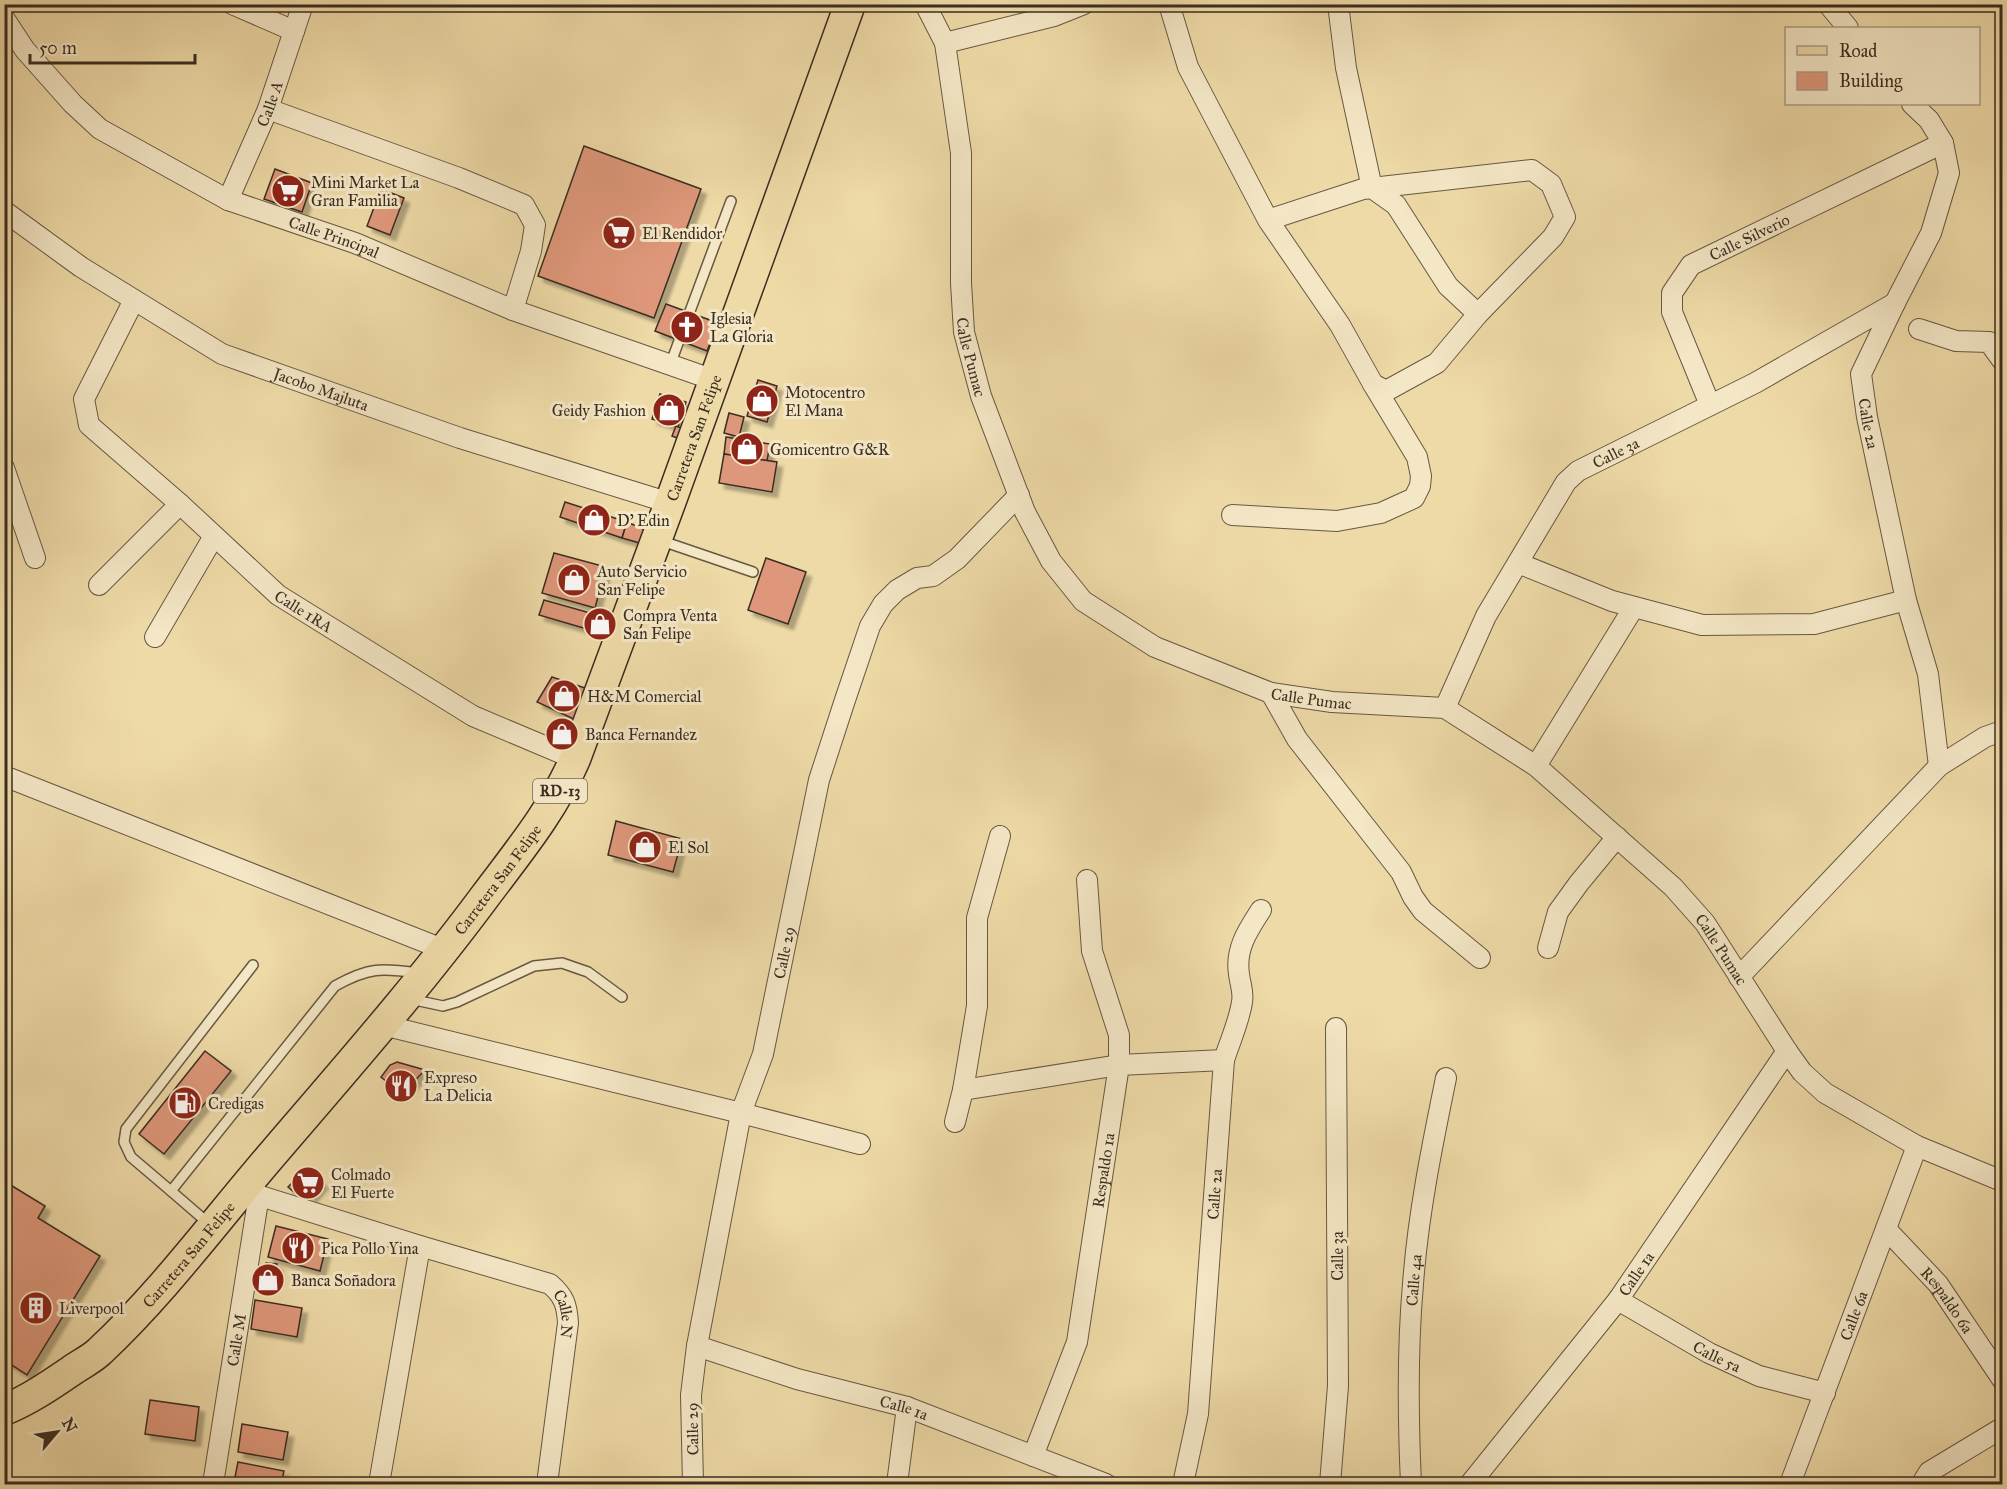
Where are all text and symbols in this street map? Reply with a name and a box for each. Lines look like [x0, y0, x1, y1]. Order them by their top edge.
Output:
scale bar [30, 27, 195, 65]
legend [1785, 27, 1980, 105]
text: 50 m [39, 37, 77, 59]
text: Road [1839, 40, 1877, 62]
text: Building [1839, 70, 1903, 93]
street label: Calle A [253, 78, 287, 129]
supermarket icon: Mini Market La Gran Familia [270, 173, 306, 209]
place label: Mini Market La Gran Familia [311, 173, 419, 210]
street label: Calle Silverio [1706, 210, 1793, 265]
street label: Calle Principal [286, 212, 383, 262]
supermarket icon: El Rendidor [601, 215, 637, 251]
place label: El Rendidor [642, 224, 722, 243]
church icon: Iglesia La Gloria [669, 309, 705, 345]
place label: Iglesia La Gloria [710, 309, 774, 346]
street label: Calle Pumac [953, 317, 990, 399]
street label: Jacobo Majluta [269, 363, 371, 415]
street label: Carretera San Felipe [662, 372, 726, 504]
shop icon: Motocentro El Mana [744, 383, 780, 419]
place label: Motocentro El Mana [785, 383, 865, 420]
shop icon: Geidy Fashion [651, 392, 687, 428]
street label: Calle 2a [1854, 397, 1883, 451]
place label: Geidy Fashion [552, 401, 646, 420]
shop icon: Gomicentro G&R [729, 431, 765, 467]
street label: Calle 3a [1589, 433, 1642, 472]
place label: Gomicentro G&R [770, 440, 890, 459]
shop icon: D' Edin [576, 502, 612, 538]
place label: D' Edin [617, 511, 670, 530]
shop icon: Auto Servicio San Felipe [556, 562, 592, 598]
place label: Auto Servicio San Felipe [596, 562, 687, 599]
street label: Calle 1RA [271, 586, 336, 637]
shop icon: Compra Venta San Felipe [582, 606, 618, 642]
place label: Compra Venta San Felipe [623, 606, 718, 643]
shop icon: H&M Comercial [546, 678, 582, 714]
street label: Calle Pumac [1270, 684, 1352, 713]
place label: H&M Comercial [587, 687, 702, 706]
shop icon: Banca Fernandez [544, 716, 580, 752]
place label: Banca Fernandez [585, 725, 697, 744]
road number: RD-13 [533, 779, 587, 803]
street label: Carretera San Felipe [450, 821, 546, 939]
shop icon: El Sol [627, 829, 663, 865]
place label: El Sol [668, 838, 710, 857]
street label: Calle Pumac [1691, 910, 1751, 989]
street label: Calle 29 [770, 925, 799, 980]
restaurant icon: Expreso La Delicia [383, 1068, 419, 1104]
place label: Expreso La Delicia [424, 1068, 492, 1105]
fuel station icon: Credigas [167, 1085, 203, 1121]
place label: Credigas [208, 1094, 264, 1114]
street label: Respaldo 1a [1088, 1131, 1119, 1209]
supermarket icon: Colmado El Fuerte [290, 1165, 326, 1201]
place label: Colmado El Fuerte [331, 1165, 394, 1202]
street label: Calle 2a [1203, 1168, 1226, 1220]
street label: Carretera San Felipe [139, 1198, 239, 1312]
restaurant icon: Pica Pollo Yina [280, 1230, 316, 1266]
street label: Calle 3a [1328, 1231, 1347, 1281]
place label: Pica Pollo Yina [321, 1239, 419, 1258]
street label: Calle 1a [1615, 1248, 1658, 1300]
street label: Calle 4a [1402, 1253, 1426, 1307]
shop icon: Banca Soñadora [250, 1262, 286, 1298]
street label: Respaldo 6a [1917, 1263, 1977, 1337]
place label: Banca Soñadora [291, 1271, 396, 1290]
street label: Calle N [549, 1286, 577, 1340]
street label: Calle 6a [1836, 1288, 1872, 1343]
building icon: Liverpool [18, 1290, 54, 1326]
place label: Liverpool [59, 1299, 125, 1318]
street label: Calle M [223, 1312, 250, 1368]
street label: Calle 5a [1690, 1337, 1744, 1376]
street label: Calle 1a [878, 1391, 931, 1424]
north arrow [27, 1402, 87, 1462]
street label: Calle 29 [683, 1402, 702, 1456]
text: N [58, 1414, 81, 1436]

